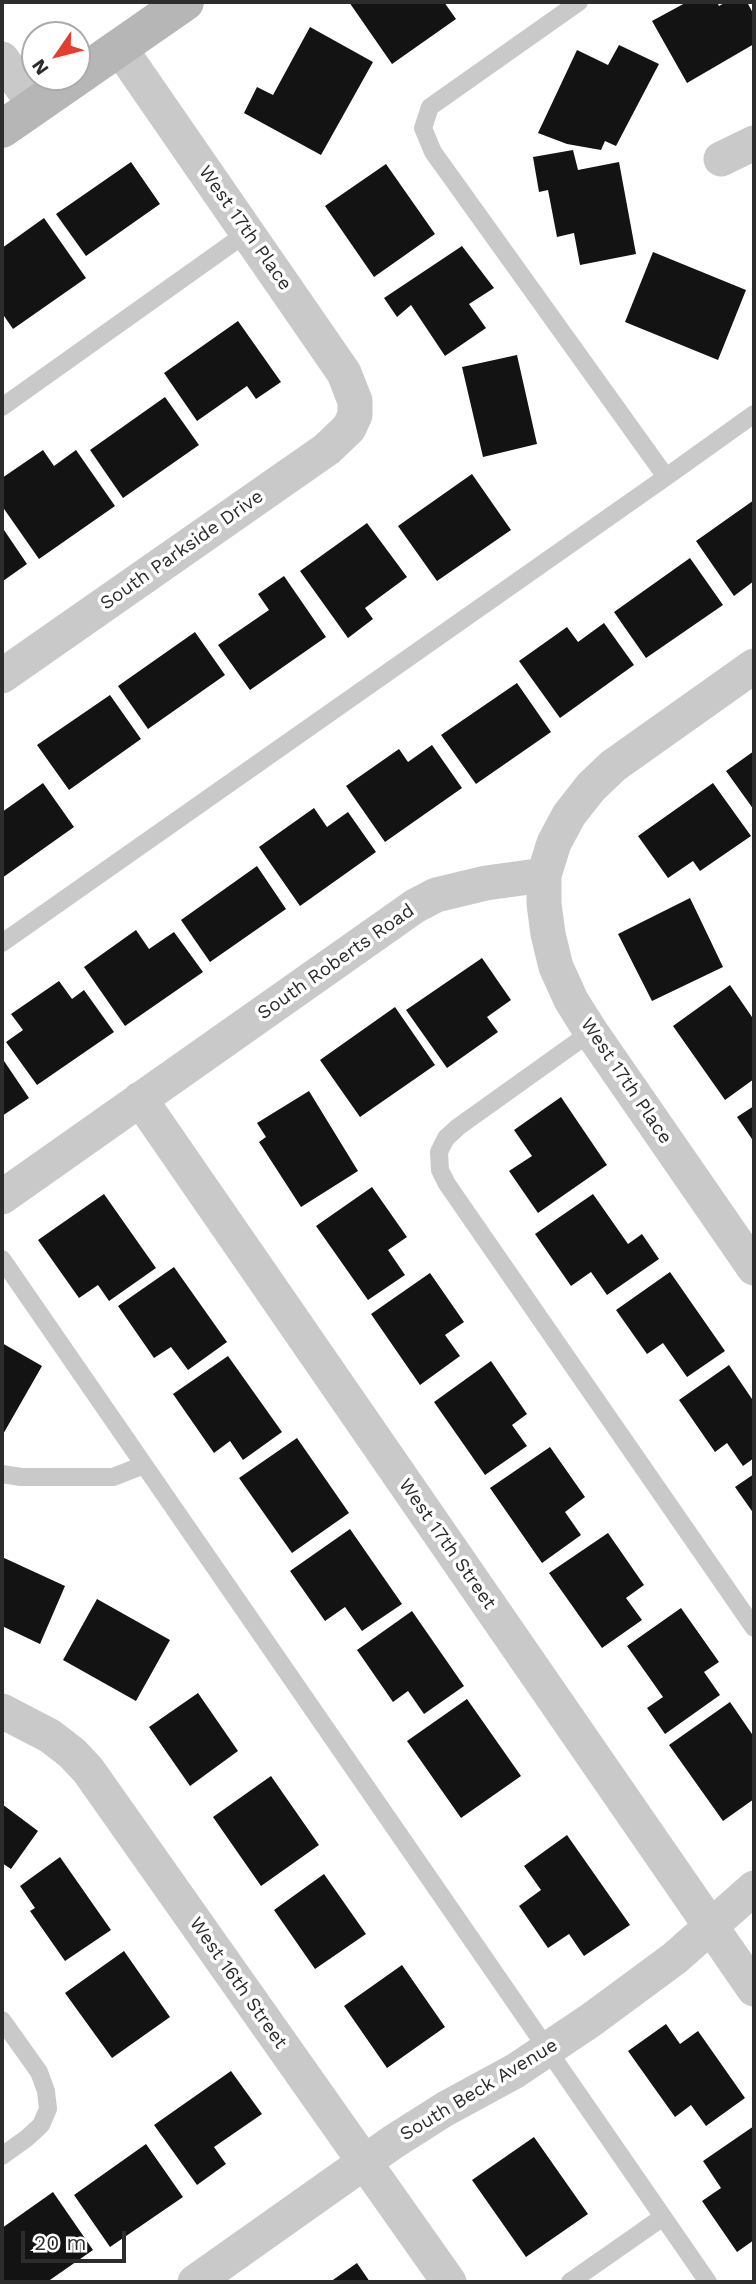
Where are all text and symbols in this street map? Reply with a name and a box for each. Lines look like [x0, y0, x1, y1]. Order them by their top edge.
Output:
north arrow [21, 21, 91, 91]
text: N [27, 55, 53, 80]
street label: West 17th Place [193, 161, 297, 295]
street label: South Parkside Drive [96, 485, 268, 615]
street label: South Roberts Road [253, 899, 419, 1025]
street label: West 17th Place [575, 1014, 677, 1148]
street label: West 17th Street [393, 1474, 501, 1614]
street label: West 16th Street [184, 1913, 292, 2053]
street label: South Beck Avenue [396, 2034, 562, 2146]
scale bar [24, 2218, 130, 2262]
text: 20 m [34, 2230, 86, 2255]

